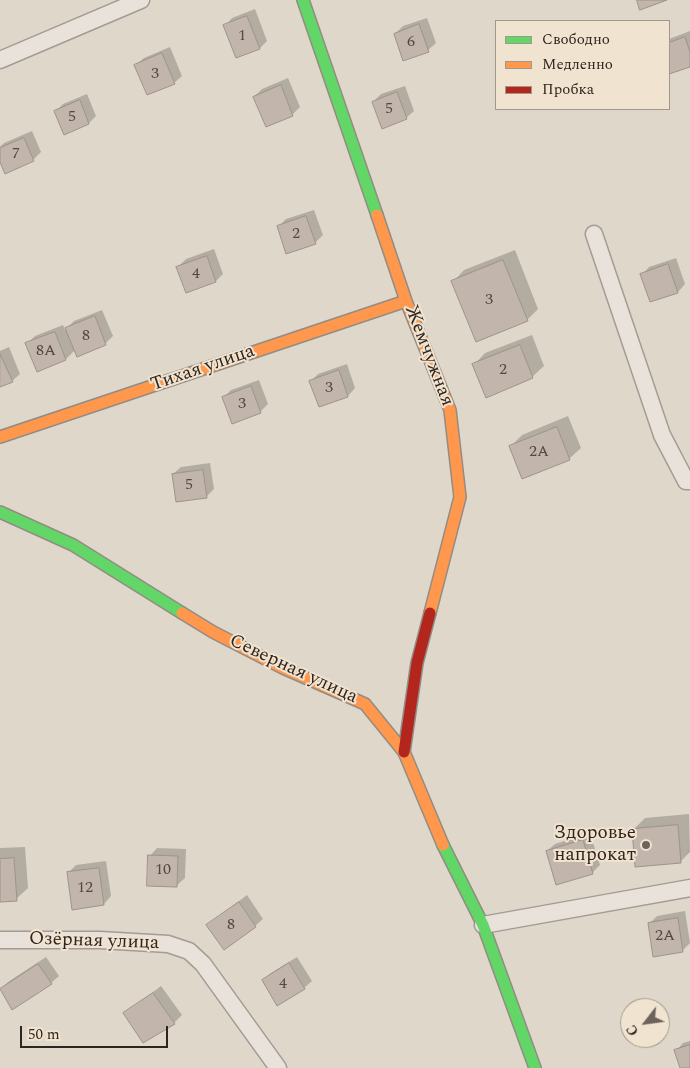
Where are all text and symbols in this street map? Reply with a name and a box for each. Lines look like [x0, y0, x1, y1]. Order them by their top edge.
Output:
legend [495, 20, 670, 110]
house number: 1 [238, 27, 246, 47]
text: Свободно [542, 28, 610, 51]
house number: 6 [407, 33, 415, 53]
text: Медленно [542, 53, 613, 76]
house number: 3 [151, 65, 159, 85]
text: Пробка [542, 78, 594, 101]
house number: 5 [385, 100, 393, 120]
house number: 5 [68, 108, 76, 128]
house number: 7 [12, 145, 20, 165]
house number: 2 [292, 225, 300, 245]
house number: 4 [192, 265, 200, 285]
house number: 3 [485, 291, 493, 311]
street label: Жемчужная [398, 302, 458, 410]
house number: 8 [82, 327, 90, 347]
street label: Тихая улица [148, 341, 258, 397]
house number: 8А [36, 342, 56, 362]
house number: 2 [499, 361, 507, 381]
house number: 3 [325, 379, 333, 399]
house number: 3 [238, 395, 246, 415]
house number: 2А [529, 443, 549, 463]
house number: 5 [185, 476, 193, 496]
street label: Северная улица [225, 630, 361, 710]
place label: Здоровье напрокат [554, 823, 636, 867]
marker: Здоровье напрокат [640, 839, 652, 851]
house number: 10 [155, 861, 171, 881]
house number: 12 [77, 879, 93, 899]
house number: 8 [227, 916, 235, 936]
house number: 2А [655, 927, 675, 947]
street label: Озёрная улица [28, 928, 160, 956]
house number: 4 [279, 975, 287, 995]
north arrow [620, 998, 670, 1048]
scale bar [22, 1016, 170, 1048]
text: С [621, 1021, 644, 1040]
text: 50 m [28, 1023, 60, 1046]

